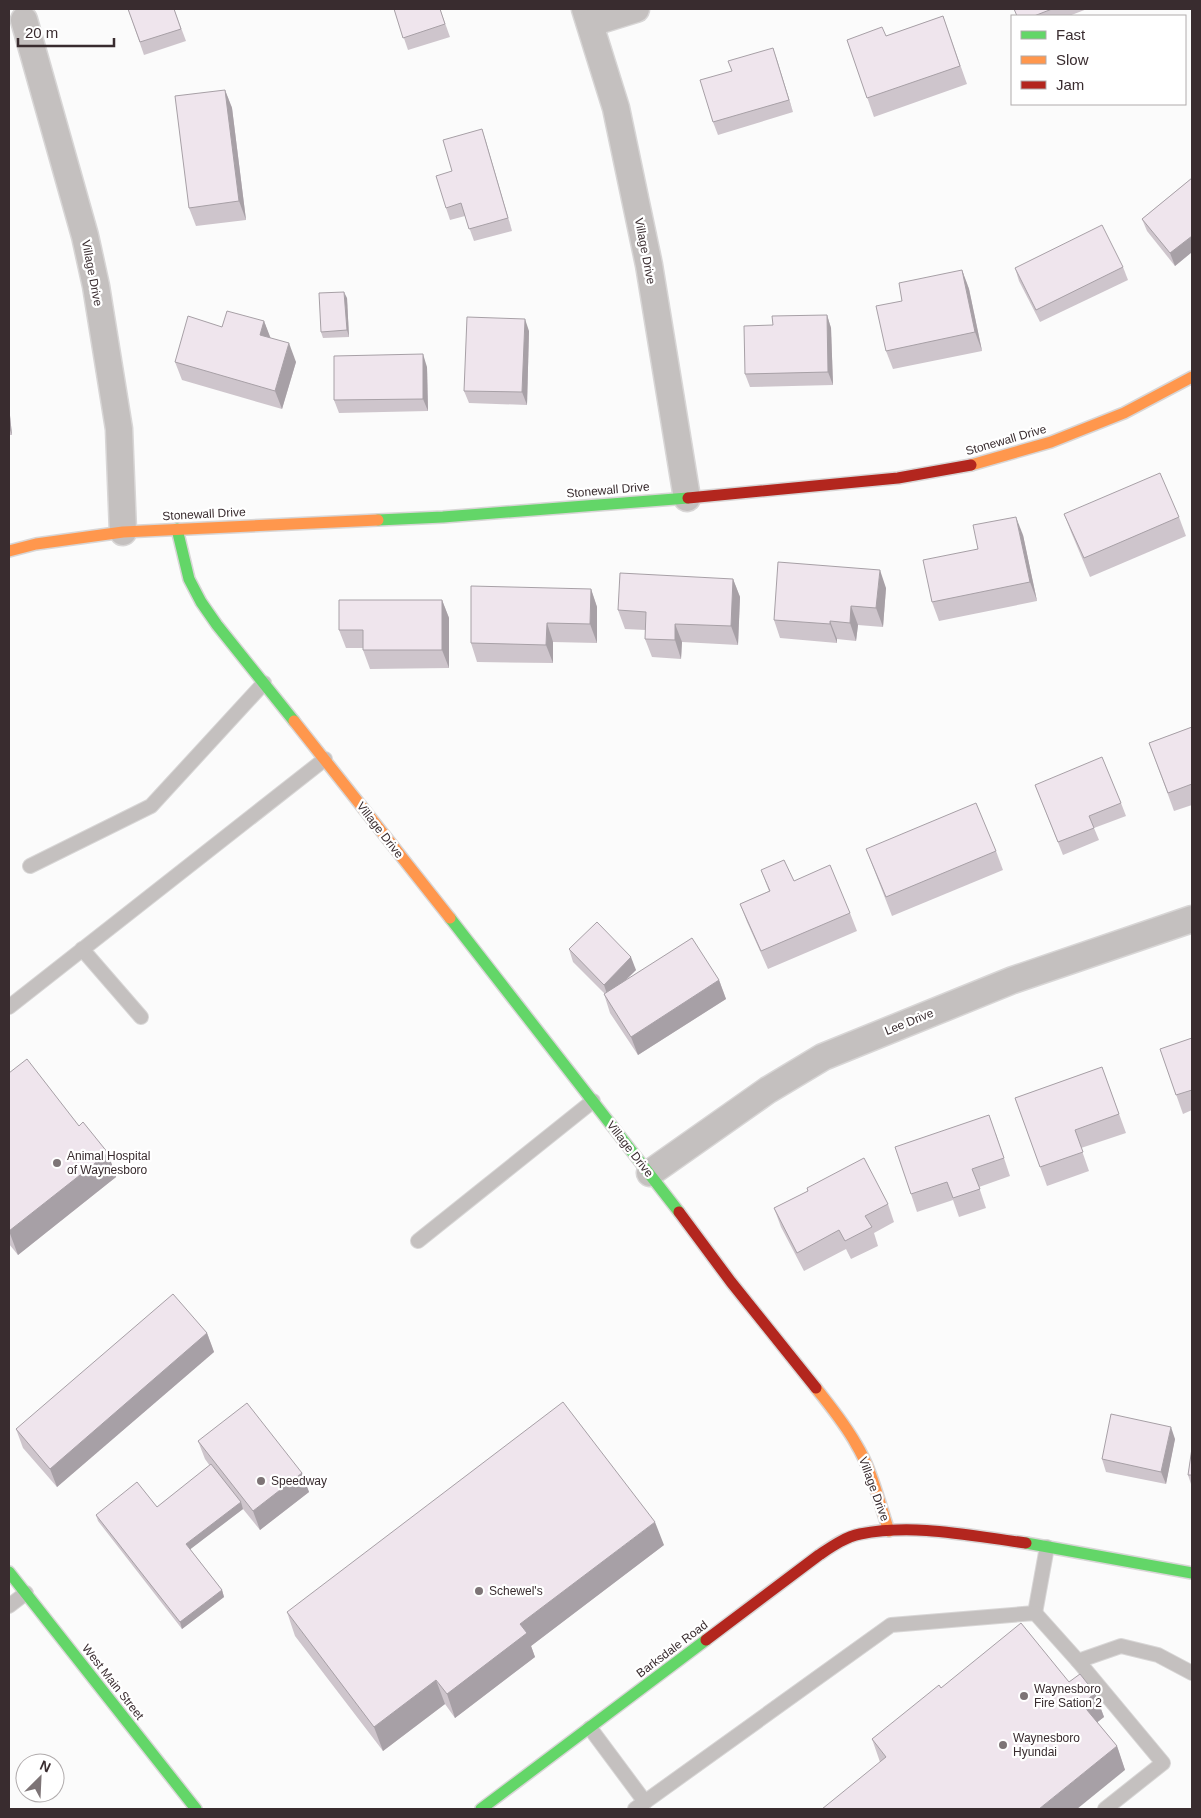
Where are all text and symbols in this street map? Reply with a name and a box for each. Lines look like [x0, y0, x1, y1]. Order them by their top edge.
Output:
scale bar [18, 15, 114, 47]
legend [1011, 15, 1186, 105]
text: 20 m [25, 24, 58, 41]
text: Fast [1056, 26, 1086, 43]
text: Slow [1056, 51, 1089, 68]
text: Jam [1056, 76, 1084, 93]
street label: Village Drive [632, 217, 658, 286]
street label: Village Drive [79, 239, 105, 308]
street label: Stonewall Drive [964, 422, 1048, 458]
street label: Stonewall Drive [566, 479, 650, 501]
street label: Stonewall Drive [162, 505, 246, 523]
street label: Village Drive [354, 799, 406, 861]
street label: Lee Drive [883, 1006, 936, 1038]
street label: Village Drive [604, 1118, 656, 1180]
place label: Animal Hospital of Waynesboro [67, 1149, 150, 1177]
marker: Animal Hospital of Waynesboro [51, 1157, 63, 1169]
street label: Village Drive [856, 1455, 892, 1523]
place label: Speedway [271, 1474, 327, 1488]
marker: Speedway [255, 1475, 267, 1487]
place label: Schewel's [489, 1584, 543, 1598]
marker: Schewel's [473, 1585, 485, 1597]
street label: Barksdale Road [634, 1618, 710, 1680]
street label: West Main Street [79, 1642, 147, 1723]
place label: Waynesboro Fire Sation 2 [1034, 1682, 1102, 1710]
marker: Waynesboro Fire Sation 2 [1018, 1690, 1030, 1702]
place label: Waynesboro Hyundai [1013, 1731, 1080, 1759]
marker: Waynesboro Hyundai [997, 1739, 1009, 1751]
north arrow [15, 1753, 65, 1803]
text: N [37, 1757, 53, 1775]

